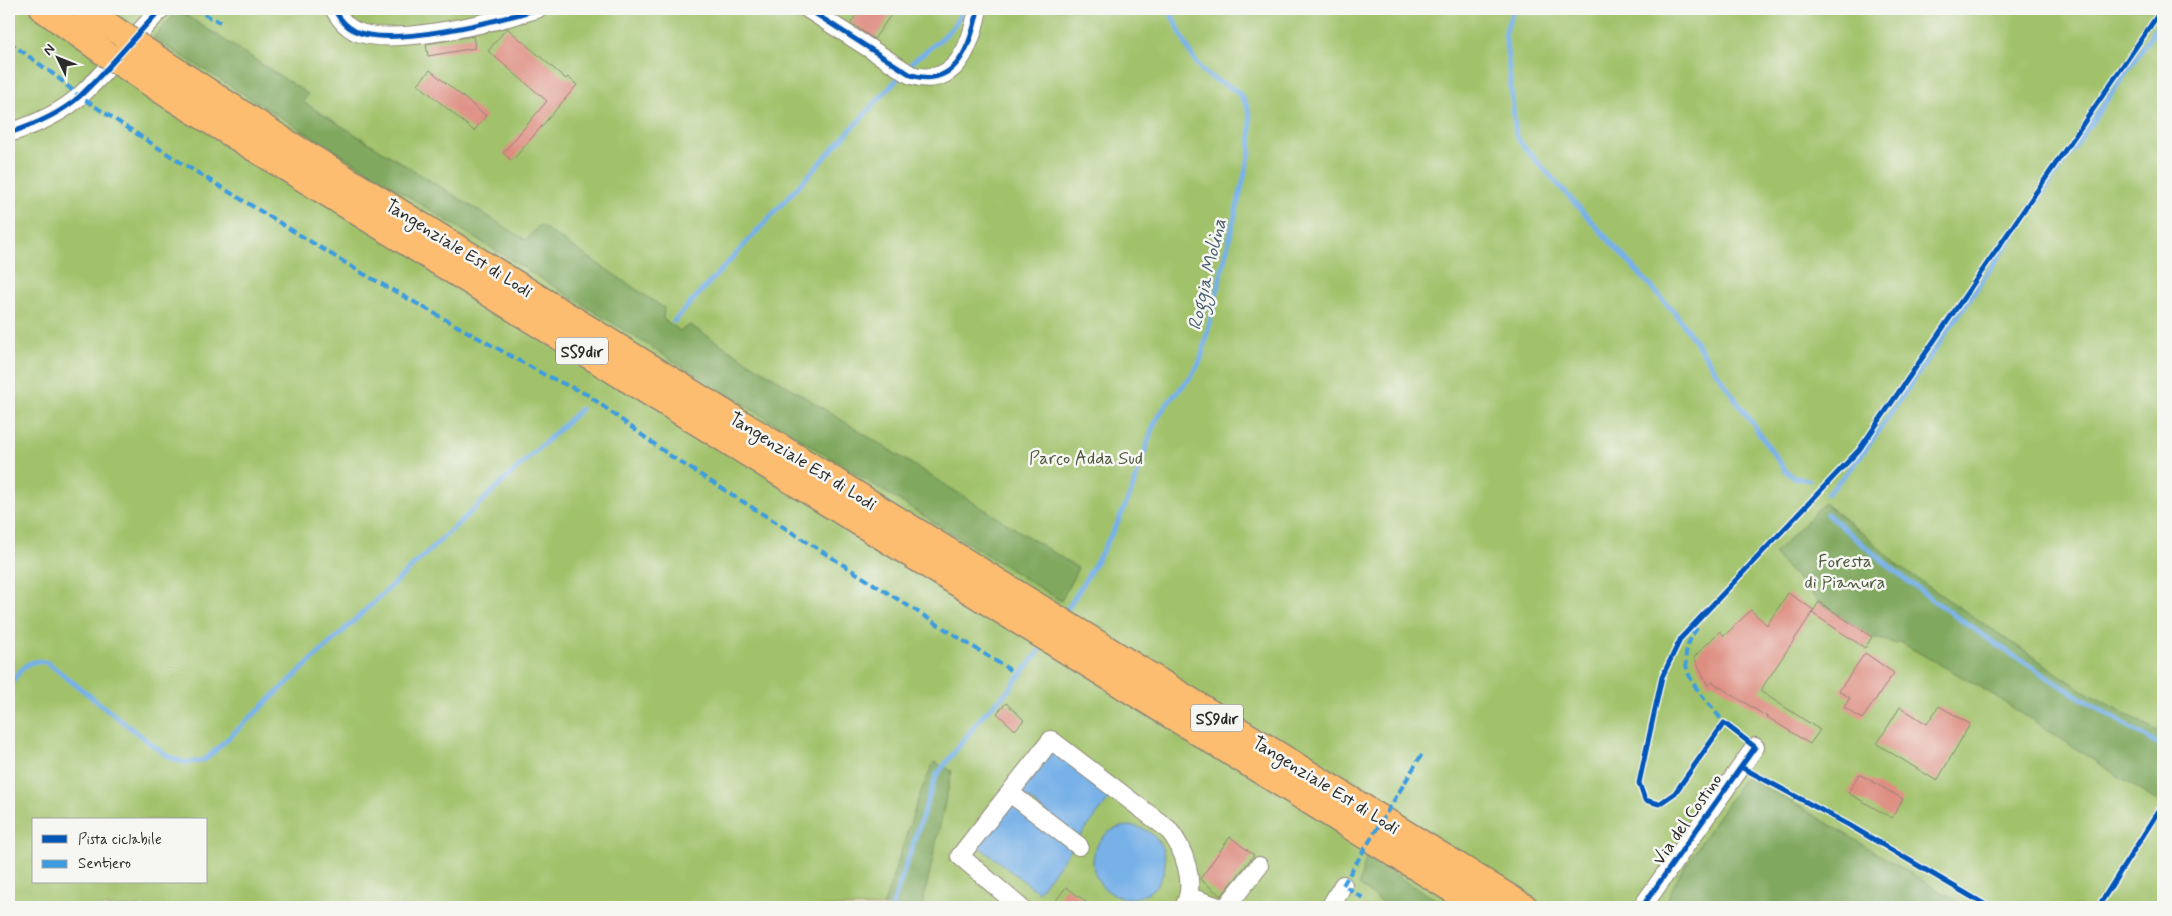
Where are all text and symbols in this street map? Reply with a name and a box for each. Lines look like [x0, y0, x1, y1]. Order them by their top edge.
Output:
north arrow [32, 32, 82, 82]
text: N [39, 40, 59, 59]
street label: Tangenziale Est di Lodi [380, 194, 537, 305]
water label: Roggia Molina [1182, 216, 1234, 333]
road number: SS9dir [556, 338, 608, 364]
street label: Tangenziale Est di Lodi [724, 407, 881, 518]
park label: Parco Adda Sud [1029, 447, 1143, 471]
park label: Foresta di Pianura [1805, 550, 1885, 595]
road number: SS9dir [1191, 704, 1243, 731]
street label: Tangenziale Est di Lodi [1247, 731, 1404, 842]
street label: Via del Costino [1647, 769, 1728, 870]
legend [32, 818, 208, 884]
text: Pista ciclabile [78, 830, 162, 850]
text: Sentiero [78, 854, 131, 874]

